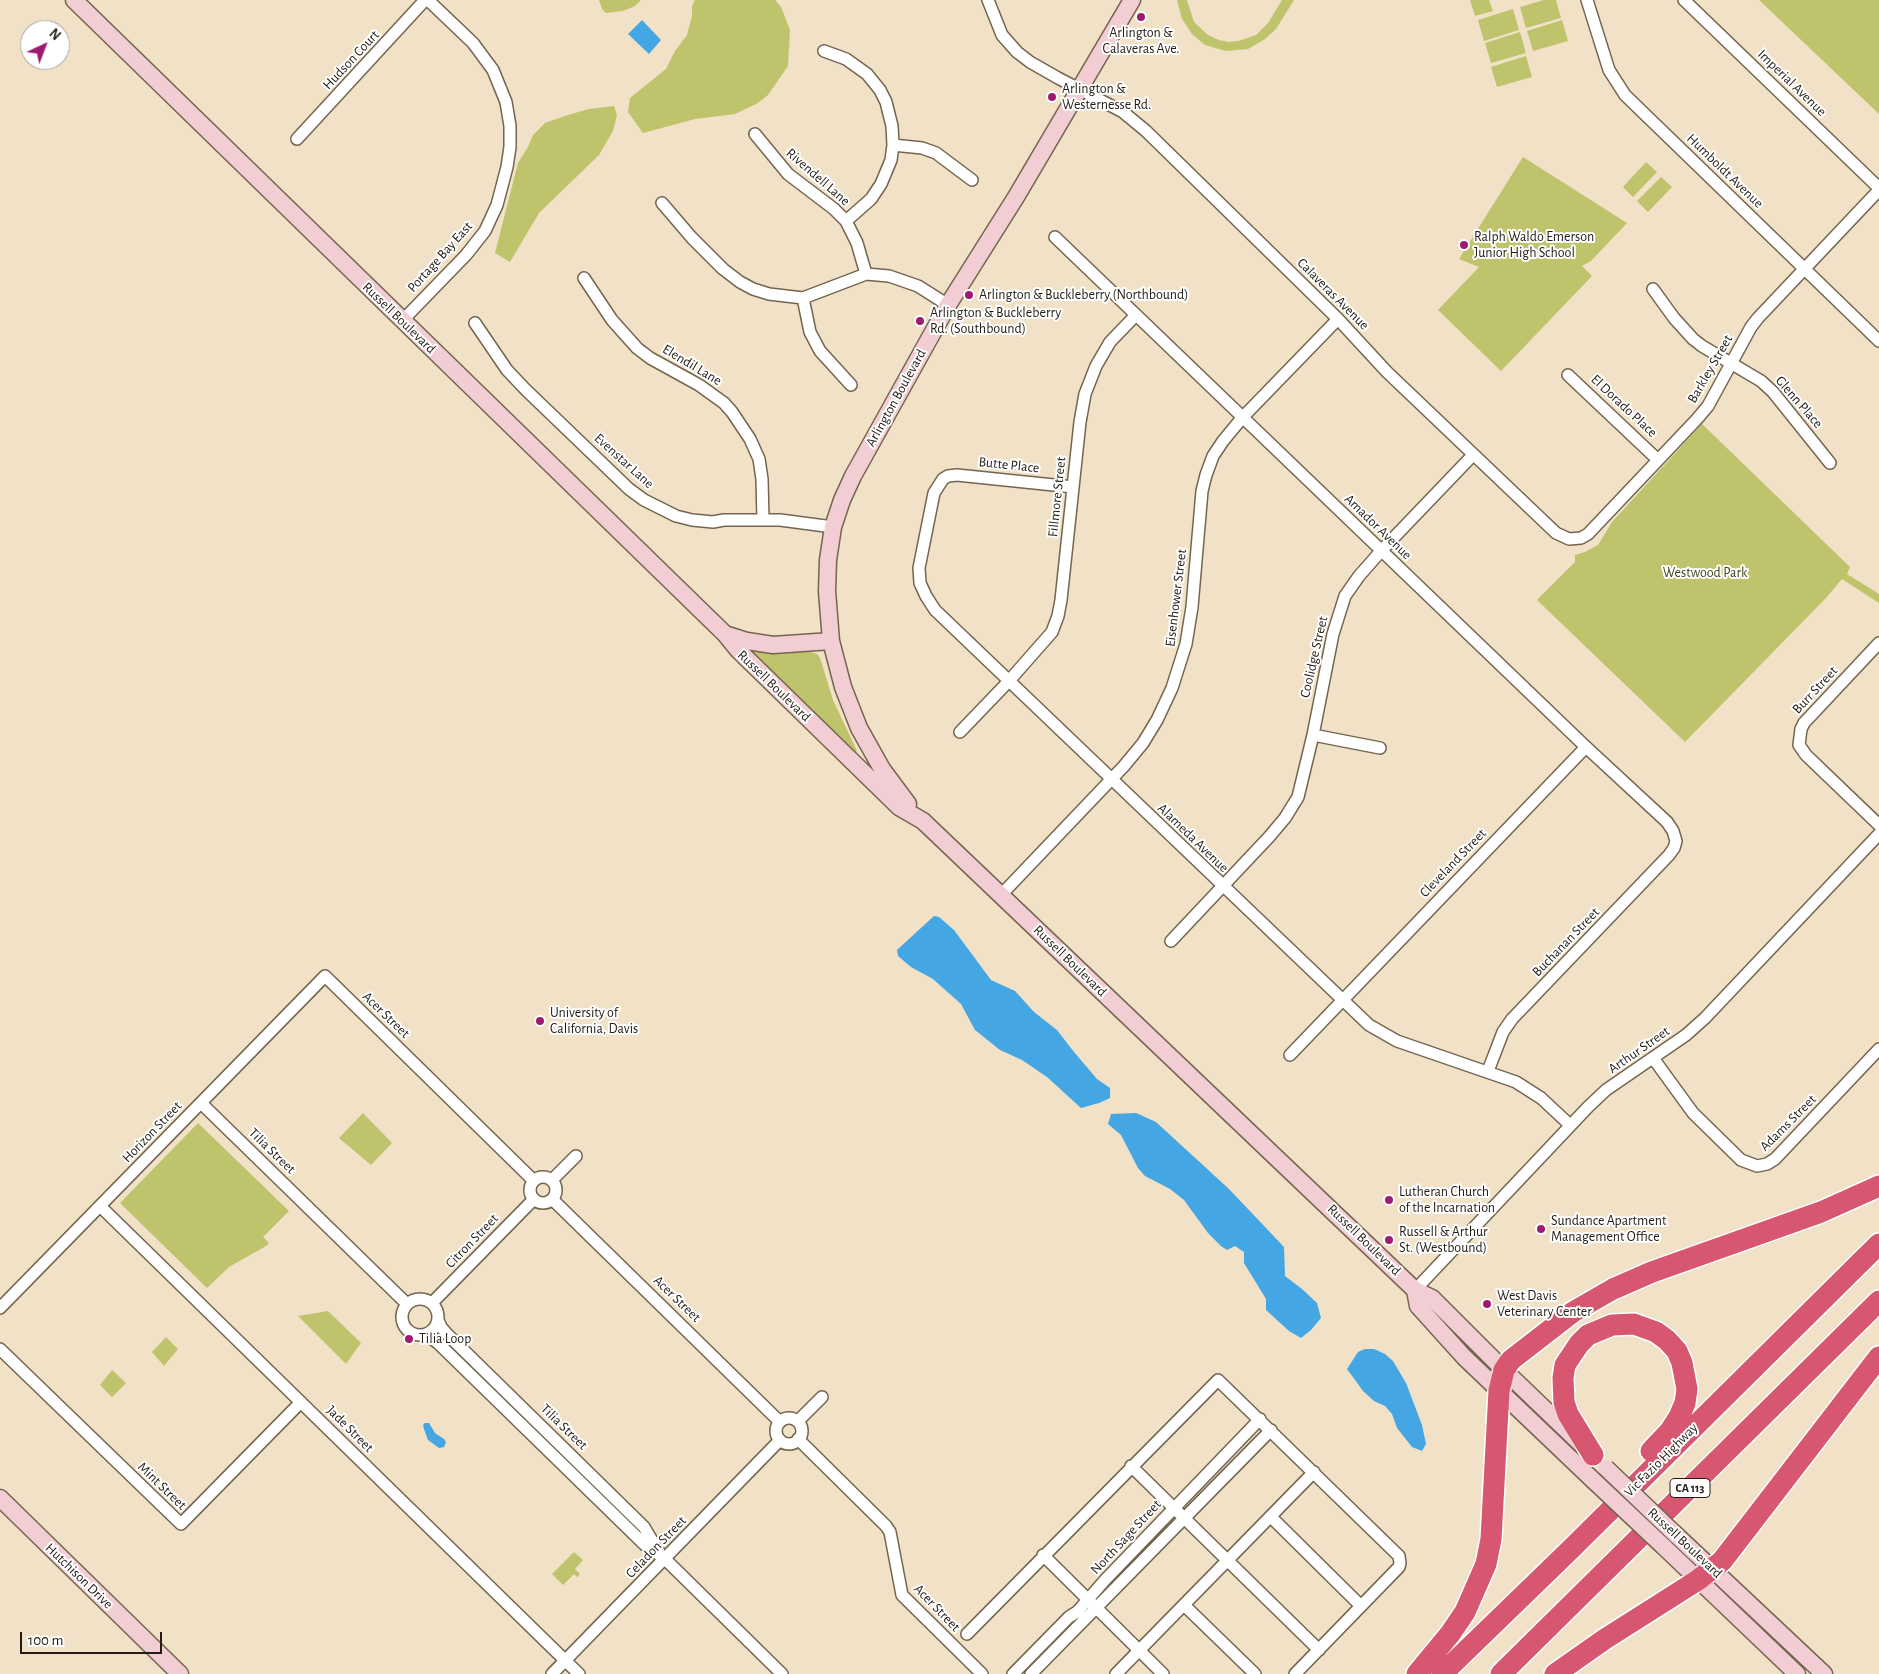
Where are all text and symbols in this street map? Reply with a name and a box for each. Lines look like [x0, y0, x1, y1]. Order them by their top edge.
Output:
marker: Arlington & Calaveras Ave. [1135, 11, 1147, 23]
north arrow [20, 20, 70, 70]
place label: Arlington & Calaveras Ave. [1103, 25, 1179, 58]
text: N [46, 26, 63, 43]
street label: Hudson Court [319, 27, 383, 93]
street label: Imperial Avenue [1754, 46, 1830, 120]
place label: Arlington & Westernesse Rd. [1062, 81, 1151, 114]
marker: Arlington & Westernesse Rd. [1046, 91, 1058, 103]
street label: Humboldt Avenue [1683, 130, 1767, 212]
street label: Rivendell Lane [783, 145, 853, 209]
street label: Portage Bay East [404, 218, 476, 296]
place label: Ralph Waldo Emerson Junior High School [1474, 229, 1594, 262]
marker: Ralph Waldo Emerson Junior High School [1458, 239, 1470, 251]
street label: Calaveras Avenue [1294, 255, 1372, 333]
street label: Russell Boulevard [359, 279, 439, 357]
place label: Arlington & Buckleberry (Northbound) [979, 287, 1189, 303]
marker: Arlington & Buckleberry (Northbound) [963, 289, 975, 301]
place label: Arlington & Buckleberry Rd. (Southbound) [930, 305, 1061, 338]
marker: Arlington & Buckleberry Rd. (Southbound) [914, 315, 926, 327]
street label: Barkley Street [1684, 332, 1736, 406]
street label: Elendil Lane [659, 341, 725, 389]
street label: Arlington Boulevard [862, 346, 930, 450]
street label: El Dorado Place [1587, 371, 1661, 441]
street label: Glenn Place [1772, 372, 1826, 432]
street label: Evenstar Lane [591, 430, 657, 492]
street label: Butte Place [978, 453, 1040, 477]
street label: Fillmore Street [1044, 456, 1070, 538]
street label: Amador Avenue [1341, 491, 1415, 563]
street label: Eisenhower Street [1162, 548, 1190, 648]
park label: Westwood Park [1663, 565, 1747, 581]
street label: Coolidge Street [1296, 614, 1332, 700]
street label: Russell Boulevard [734, 647, 814, 725]
street label: Burr Street [1789, 663, 1841, 717]
street label: Alameda Avenue [1154, 800, 1232, 876]
street label: Cleveland Street [1416, 825, 1490, 901]
street label: Buchanan Street [1529, 904, 1603, 980]
street label: Russell Boulevard [1030, 922, 1110, 1000]
street label: Acer Street [359, 988, 413, 1042]
place label: University of California, Davis [550, 1005, 638, 1038]
marker: University of California, Davis [534, 1015, 546, 1027]
street label: Arthur Street [1605, 1023, 1673, 1077]
street label: Adams Street [1756, 1091, 1820, 1155]
street label: Horizon Street [119, 1098, 185, 1166]
street label: Tilia Street [245, 1125, 299, 1177]
place label: Lutheran Church of the Incarnation [1399, 1184, 1495, 1216]
marker: Lutheran Church of the Incarnation [1383, 1194, 1395, 1206]
street label: Russell Boulevard [1324, 1201, 1404, 1279]
street label: Citron Street [442, 1210, 502, 1272]
place label: Sundance Apartment Management Office [1551, 1213, 1666, 1246]
marker: Sundance Apartment Management Office [1535, 1223, 1547, 1235]
place label: Russell & Arthur St. (Westbound) [1399, 1224, 1487, 1256]
marker: Russell & Arthur St. (Westbound) [1383, 1234, 1395, 1246]
street label: Acer Street [650, 1272, 704, 1326]
place label: West Davis Veterinary Center [1497, 1288, 1592, 1320]
marker: West Davis Veterinary Center [1481, 1298, 1493, 1310]
place label: Tilia Loop [419, 1331, 471, 1347]
marker: Tilia Loop [403, 1333, 415, 1345]
street label: Tilia Street [537, 1401, 591, 1453]
street label: Jade Street [323, 1402, 377, 1456]
street label: Vic Fazio Highway [1621, 1420, 1701, 1500]
street label: Mint Street [134, 1459, 190, 1513]
road number: CA 113 [1670, 1479, 1710, 1498]
street label: North Sage Street [1087, 1496, 1165, 1578]
street label: Russell Boulevard [1644, 1504, 1726, 1582]
street label: Celadon Street [622, 1512, 690, 1582]
street label: Hutchison Drive [42, 1540, 116, 1612]
street label: Acer Street [910, 1581, 964, 1635]
scale bar [22, 1622, 165, 1654]
text: 100 m [28, 1633, 63, 1648]

